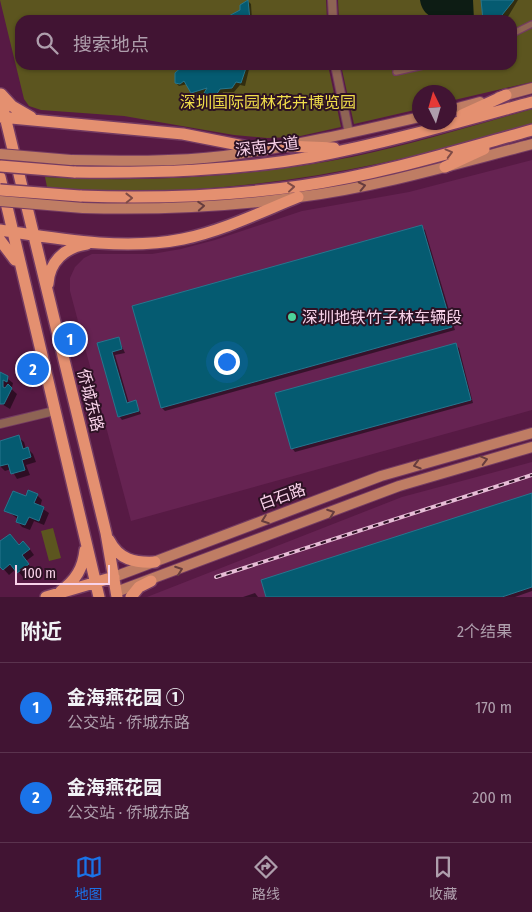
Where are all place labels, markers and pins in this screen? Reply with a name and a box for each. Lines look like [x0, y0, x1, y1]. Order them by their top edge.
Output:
place label: 深圳地铁竹子林车辆段 [302, 308, 462, 327]
marker: 深圳地铁竹子林车辆段 [286, 311, 298, 323]
pin: 1 [54, 320, 86, 358]
pin: 2 [17, 350, 49, 388]

